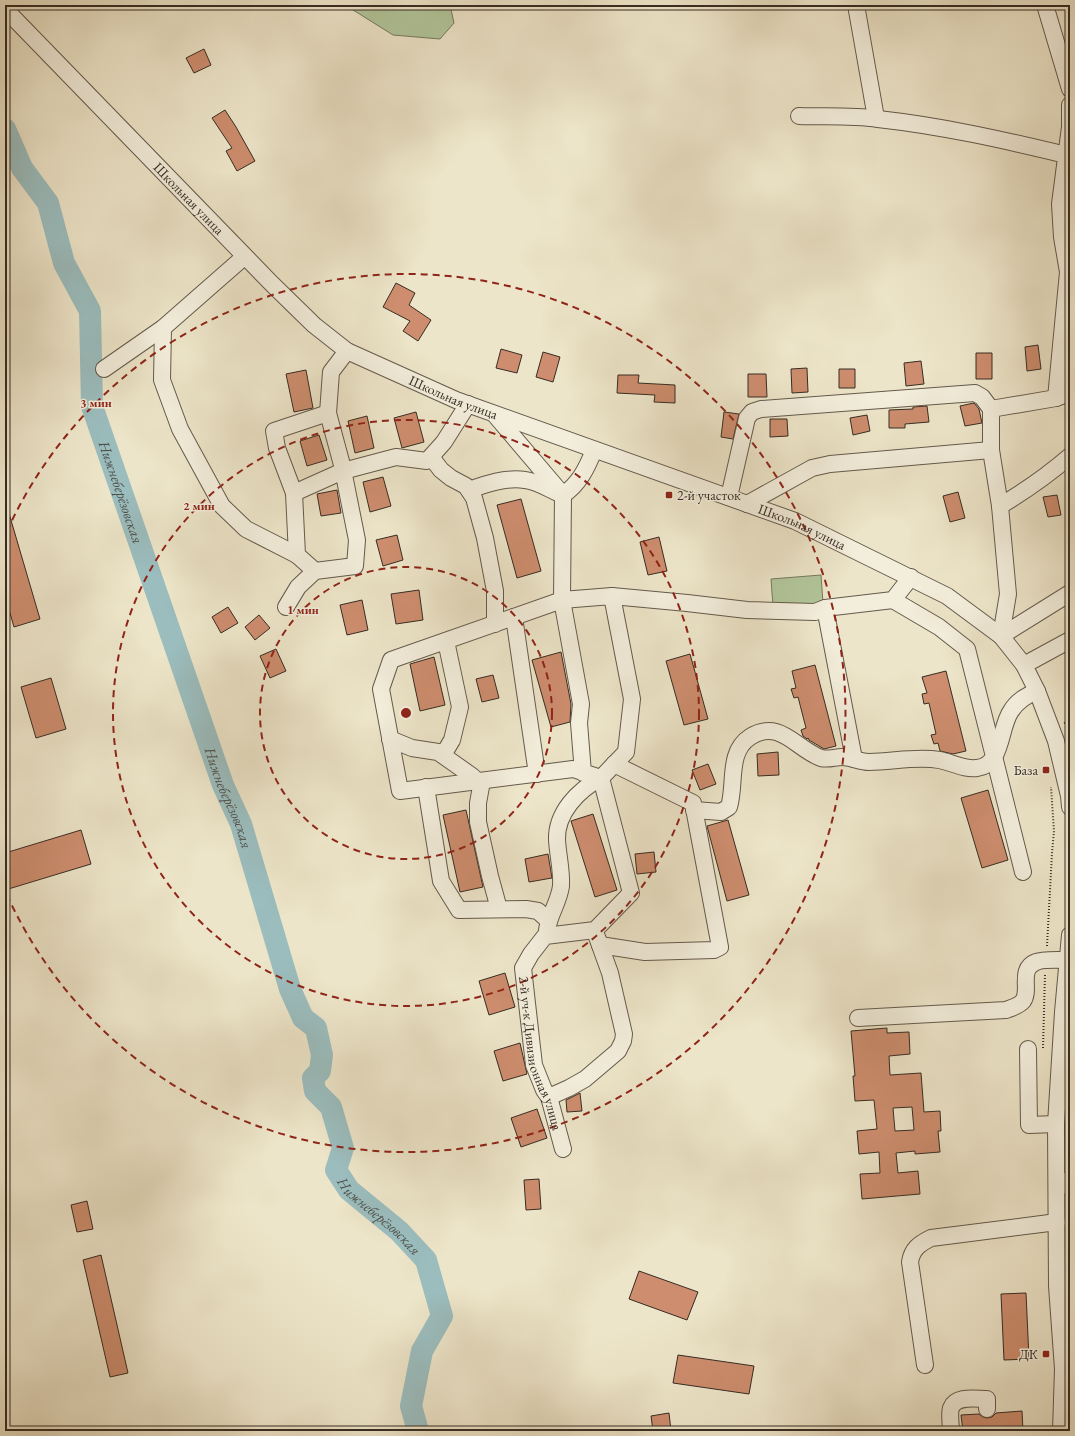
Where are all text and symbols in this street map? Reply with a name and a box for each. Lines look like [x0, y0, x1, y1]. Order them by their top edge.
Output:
street label: Школьная улица [150, 158, 229, 239]
street label: Школьная улица [406, 371, 501, 423]
text: 3 мин [80, 395, 112, 411]
water label: Нижнеберёзовская [95, 437, 148, 546]
place label: 2-й участок [677, 486, 741, 504]
marker: 2-й участок [664, 490, 674, 500]
text: 2 мин [183, 498, 215, 514]
street label: Школьная улица [756, 500, 849, 554]
text: 1 мин [287, 602, 319, 618]
centre of rings [399, 706, 413, 720]
water label: Нижнеберёзовская [201, 744, 257, 851]
place label: База [1013, 761, 1038, 779]
marker: База [1041, 765, 1051, 775]
street label: 2-й уч-к Дивизионная улица [515, 975, 567, 1133]
water label: Нижнеберёзовская [333, 1172, 426, 1259]
place label: ДК [1019, 1345, 1039, 1363]
marker: ДК [1041, 1349, 1051, 1359]

